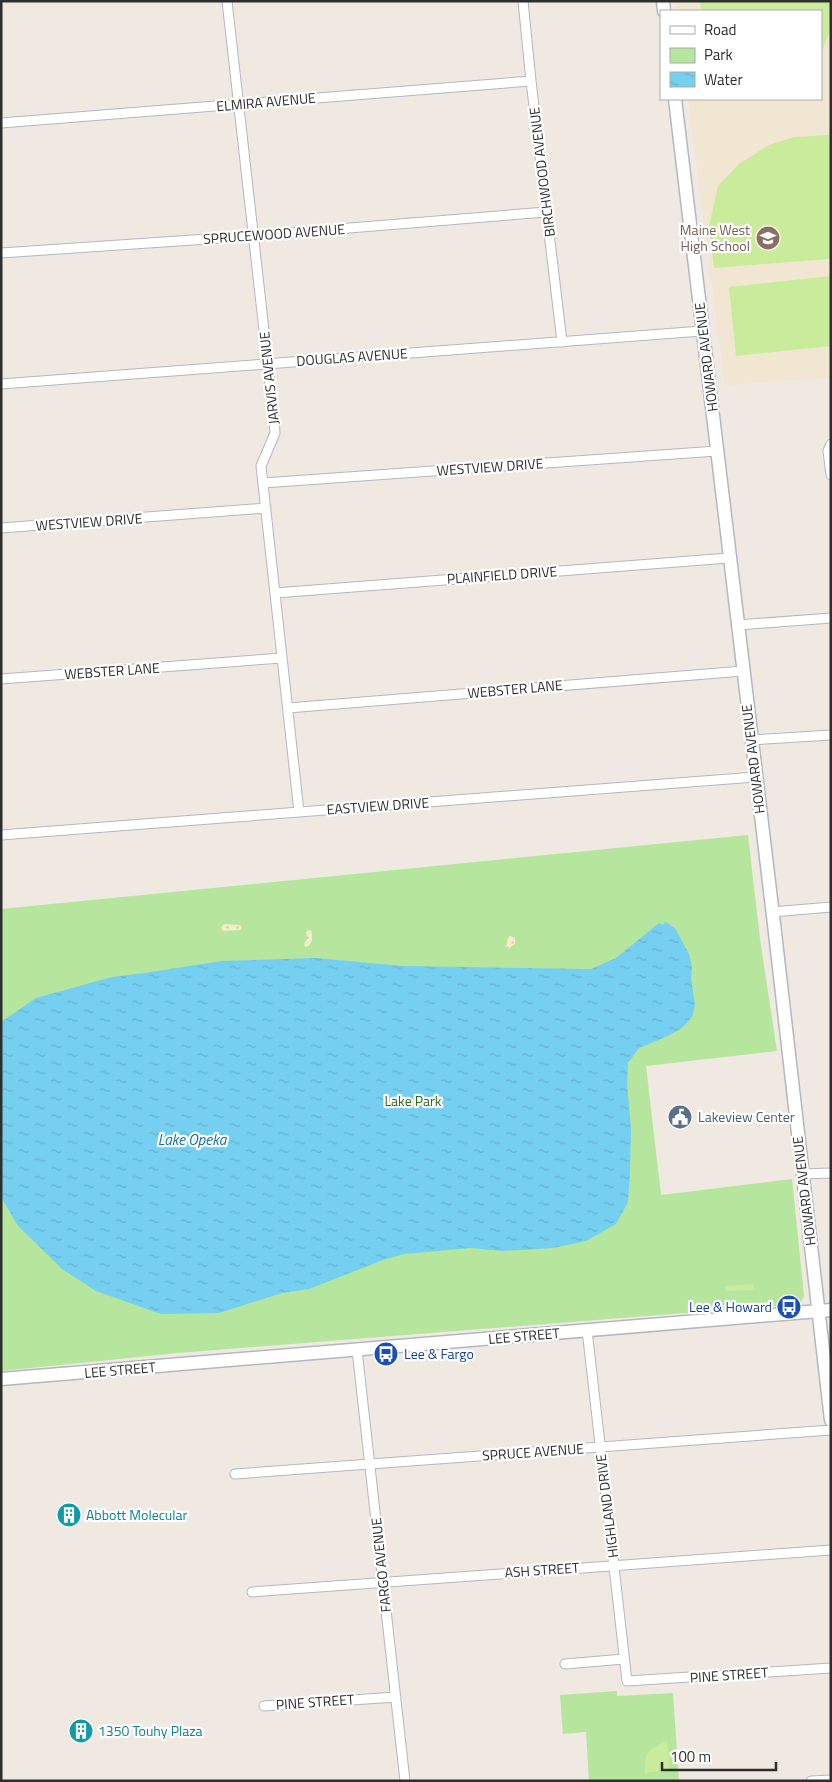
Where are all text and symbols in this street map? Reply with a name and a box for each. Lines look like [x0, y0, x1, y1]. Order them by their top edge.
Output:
legend [660, 10, 822, 100]
text: Road [704, 18, 736, 41]
text: Park [704, 43, 733, 66]
text: Water [704, 68, 743, 91]
street label: ELMIRA AVENUE [215, 87, 317, 116]
street label: BIRCHWOOD AVENUE [523, 106, 560, 238]
street label: SPRUCEWOOD AVENUE [202, 218, 346, 249]
place label: Maine West High School [680, 219, 750, 256]
school or university icon: Maine West High School [755, 225, 781, 251]
street label: HOWARD AVENUE [688, 301, 723, 413]
street label: JARVIS AVENUE [253, 330, 284, 425]
street label: DOUGLAS AVENUE [296, 342, 409, 371]
street label: WESTVIEW DRIVE [436, 452, 544, 481]
street label: WESTVIEW DRIVE [35, 507, 143, 536]
street label: PLAINFIELD DRIVE [446, 560, 558, 589]
street label: WEBSTER LANE [64, 657, 161, 684]
street label: WEBSTER LANE [467, 674, 564, 703]
street label: HOWARD AVENUE [735, 703, 770, 815]
street label: EASTVIEW DRIVE [326, 791, 430, 820]
park label: Lake Park [384, 1090, 442, 1111]
public building icon: Lakeview Center [667, 1104, 693, 1130]
place label: Lakeview Center [698, 1106, 795, 1127]
water label: Lake Opeka [158, 1128, 228, 1151]
street label: HOWARD AVENUE [786, 1135, 821, 1247]
bus stop icon: Lee & Howard [776, 1294, 802, 1320]
place label: Lee & Howard [689, 1296, 772, 1317]
street label: LEE STREET [487, 1322, 561, 1349]
bus stop icon: Lee & Fargo [373, 1341, 399, 1367]
place label: Lee & Fargo [404, 1343, 474, 1364]
street label: LEE STREET [83, 1356, 157, 1383]
street label: SPRUCE AVENUE [481, 1437, 585, 1466]
street label: HIGHLAND DRIVE [590, 1453, 623, 1559]
building icon: Abbott Molecular [56, 1502, 82, 1528]
place label: Abbott Molecular [86, 1504, 187, 1525]
street label: FARGO AVENUE [365, 1517, 396, 1613]
street label: ASH STREET [504, 1556, 581, 1583]
street label: PINE STREET [689, 1661, 769, 1688]
street label: PINE STREET [275, 1688, 355, 1715]
building icon: 1350 Touhy Plaza [68, 1718, 94, 1744]
place label: 1350 Touhy Plaza [98, 1720, 203, 1741]
scale bar [662, 1740, 776, 1772]
text: 100 m [670, 1745, 711, 1768]

